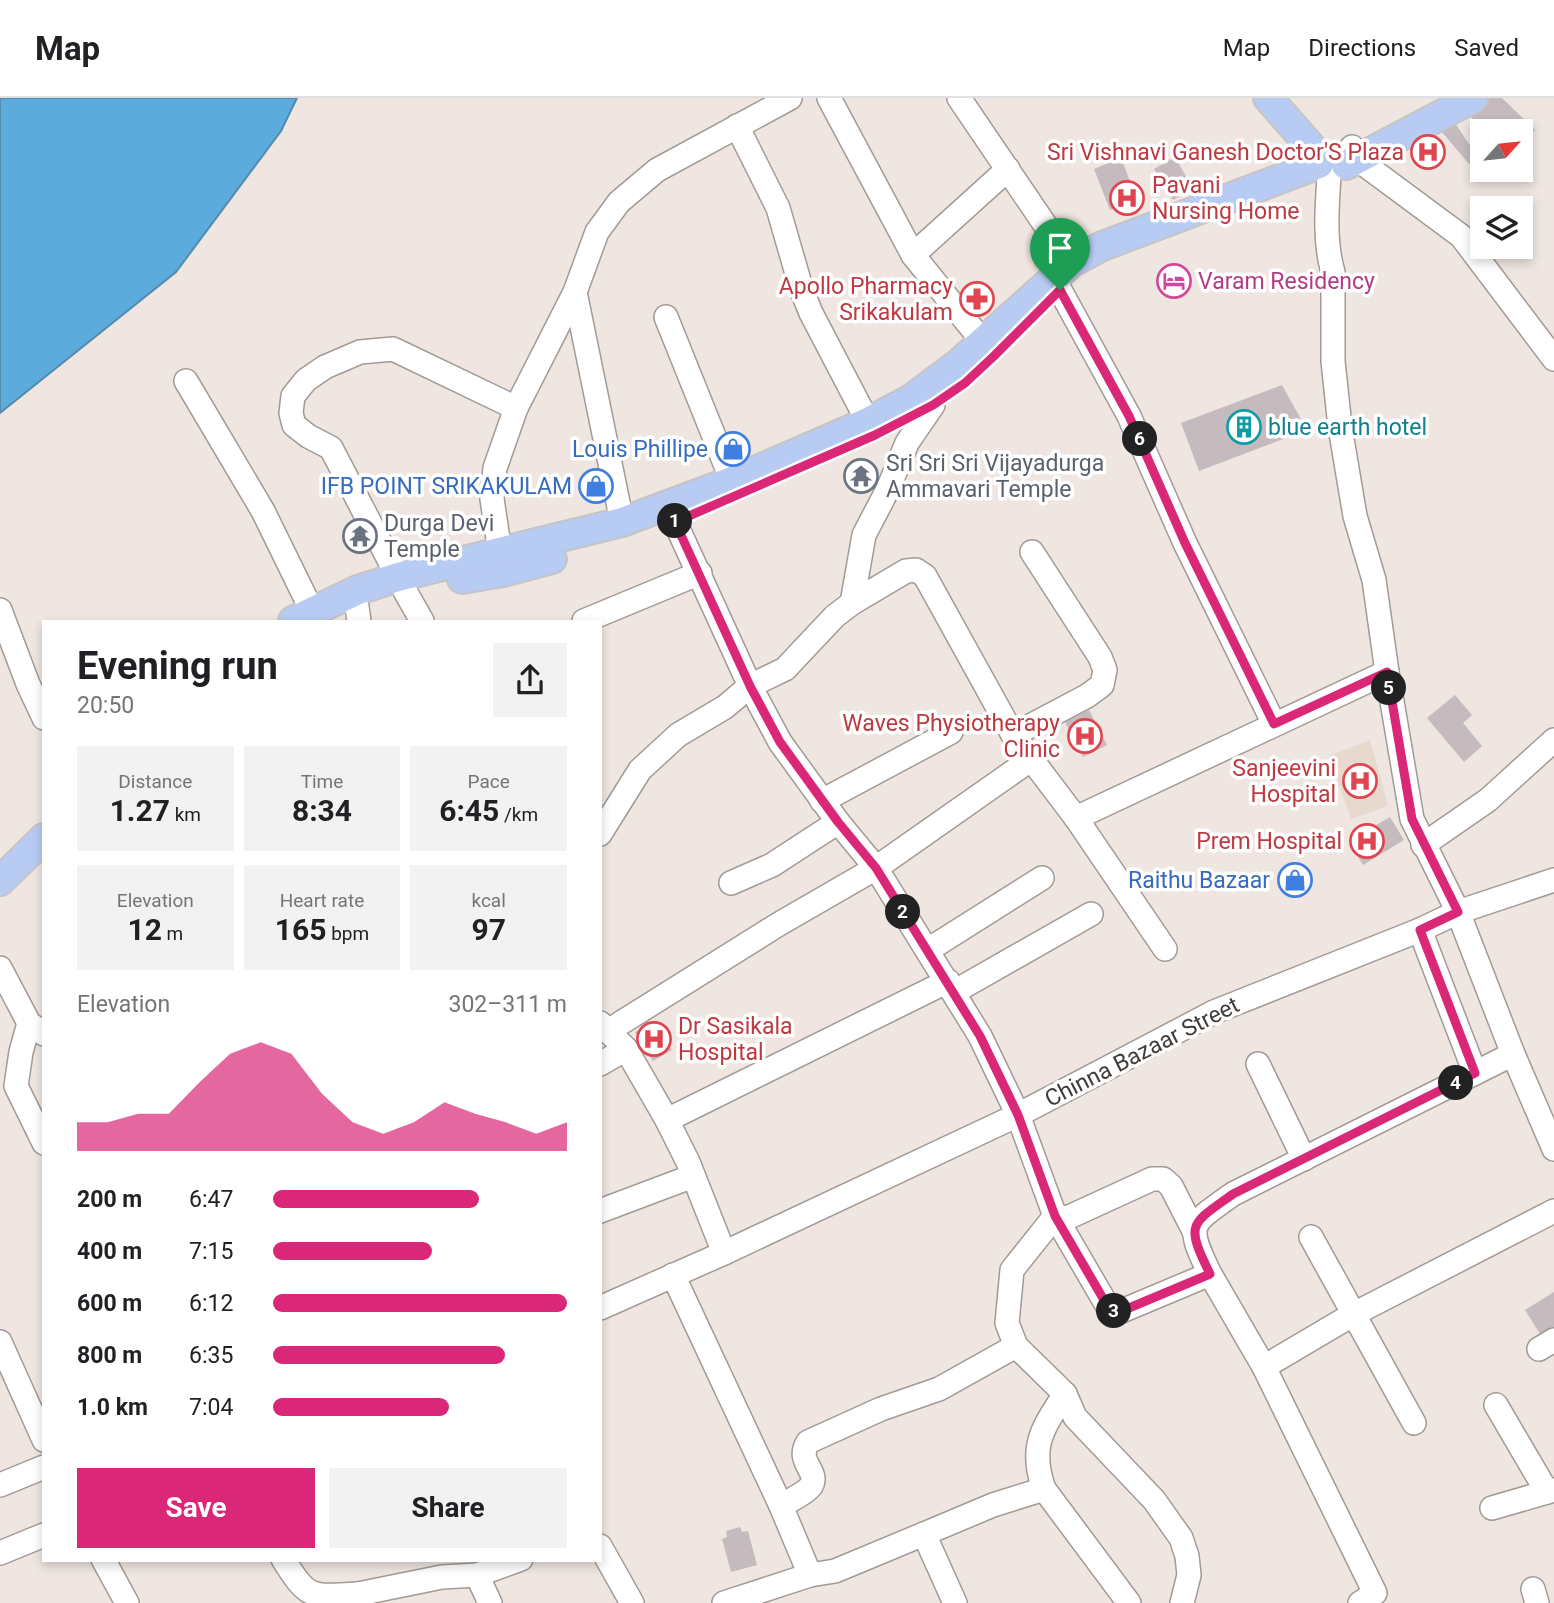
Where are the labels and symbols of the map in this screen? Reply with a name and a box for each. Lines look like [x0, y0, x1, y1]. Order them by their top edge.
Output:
north arrow [1470, 119, 1533, 182]
hospital icon: Sri Vishnavi Ganesh Doctor'S Plaza [1409, 133, 1447, 171]
place label: Sri Vishnavi Ganesh Doctor'S Plaza [1047, 139, 1404, 166]
place label: Pavani Nursing Home [1152, 172, 1300, 225]
hospital icon: Pavani Nursing Home [1108, 179, 1146, 217]
pin [1030, 218, 1090, 290]
hotel icon: Varam Residency [1155, 262, 1193, 300]
place label: Varam Residency [1198, 268, 1375, 295]
place label: Apollo Pharmacy Srikakulam [779, 273, 953, 326]
pharmacy icon: Apollo Pharmacy Srikakulam [958, 280, 996, 318]
building icon: blue earth hotel [1225, 408, 1263, 446]
place label: blue earth hotel [1268, 414, 1427, 441]
pin: 6 [1122, 422, 1158, 456]
shop icon: Louis Phillipe [714, 430, 752, 468]
place label: Louis Phillipe [572, 436, 708, 463]
place label: Sri Sri Sri Vijayadurga Ammavari Temple [886, 450, 1104, 503]
temple icon: Sri Sri Sri Vijayadurga Ammavari Temple [842, 457, 880, 495]
shop icon: IFB POINT SRIKAKULAM [577, 467, 615, 505]
place label: IFB POINT SRIKAKULAM [321, 473, 572, 500]
pin: 1 [658, 504, 692, 538]
place label: Durga Devi Temple [384, 510, 494, 563]
temple icon: Durga Devi Temple [341, 517, 379, 555]
pin: 5 [1372, 670, 1406, 706]
place label: Waves Physiotherapy Clinic [842, 710, 1060, 763]
hospital icon: Waves Physiotherapy Clinic [1066, 717, 1104, 755]
place label: Sanjeevini Hospital [1232, 755, 1336, 808]
hospital icon: Sanjeevini Hospital [1341, 762, 1379, 800]
hospital icon: Prem Hospital [1348, 822, 1386, 860]
place label: Prem Hospital [1196, 828, 1342, 855]
shop icon: Raithu Bazaar [1276, 861, 1314, 899]
place label: Raithu Bazaar [1128, 867, 1270, 894]
pin: 2 [886, 894, 920, 930]
street label: Chinna Bazaar Street [1040, 991, 1244, 1113]
place label: Dr Sasikala Hospital [678, 1013, 793, 1066]
hospital icon: Dr Sasikala Hospital [635, 1020, 673, 1058]
pin: 4 [1438, 1066, 1474, 1100]
pin: 3 [1096, 1294, 1132, 1328]

